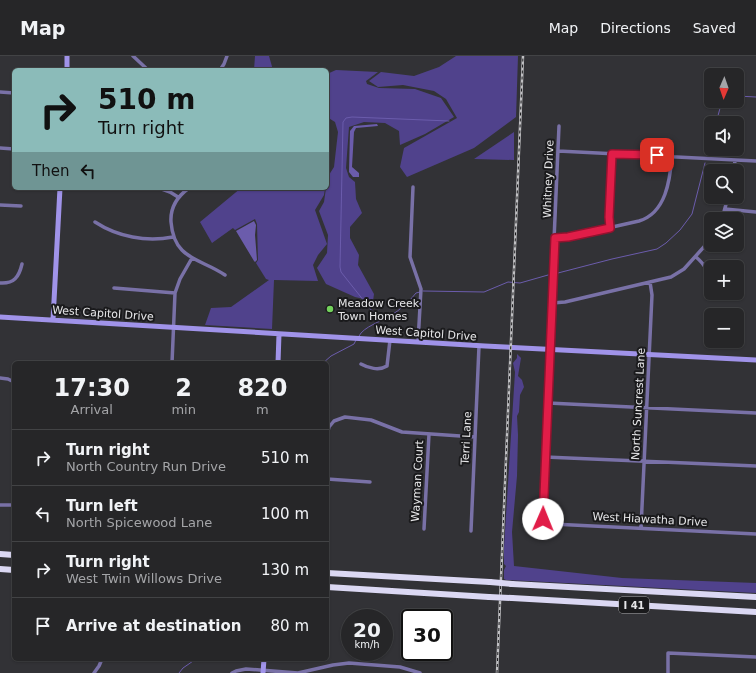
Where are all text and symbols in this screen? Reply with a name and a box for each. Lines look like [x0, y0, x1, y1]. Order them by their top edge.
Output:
text: Map [20, 17, 65, 39]
text: Map [549, 20, 578, 36]
text: Directions [600, 20, 671, 36]
text: Saved [693, 20, 736, 36]
north arrow [704, 68, 744, 108]
map controls [704, 68, 744, 348]
text: 510 m [98, 83, 195, 116]
icon: right [32, 84, 84, 136]
button: sound [704, 116, 744, 156]
text: Turn right [98, 117, 184, 138]
pin [640, 138, 674, 172]
street label: Whitney Drive [541, 139, 556, 218]
icon: arrive [646, 144, 668, 166]
icon: left [77, 160, 99, 182]
text: Then [32, 162, 69, 180]
button: search [704, 164, 744, 204]
button: layers [704, 212, 744, 252]
button: + [704, 260, 744, 300]
place label: Meadow Creek Town Homes [337, 297, 420, 323]
street label: West Capitol Drive [52, 303, 154, 324]
marker: Meadow Creek Town Homes [325, 304, 335, 314]
button: − [704, 308, 744, 348]
street label: West Capitol Drive [375, 323, 477, 344]
street label: North Suncrest Lane [629, 347, 648, 461]
text: 17:30 [53, 374, 130, 402]
text: 2 [175, 374, 192, 402]
text: 820 [237, 374, 287, 402]
text: Arrival [71, 402, 113, 417]
text: min [171, 402, 196, 417]
text: m [256, 402, 269, 417]
street label: Terri Lane [459, 411, 474, 466]
street label: Wayman Court [409, 439, 426, 522]
text: Turn right [66, 441, 150, 459]
icon: right [32, 447, 54, 469]
text: 510 m [261, 449, 309, 467]
text: North Country Run Drive [66, 459, 226, 474]
text: Turn left [66, 497, 138, 515]
position arrow [522, 498, 564, 540]
icon: left [32, 503, 54, 525]
text: 100 m [261, 505, 309, 523]
street label: West Hiawatha Drive [592, 510, 708, 529]
text: North Spicewood Lane [66, 515, 212, 530]
text: Turn right [66, 553, 150, 571]
icon: right [32, 559, 54, 581]
text: 130 m [261, 561, 309, 579]
text: West Twin Willows Drive [66, 571, 222, 586]
road number: I 41 [619, 597, 649, 613]
speed limit sign: 30 [401, 609, 453, 661]
icon: arrive [32, 615, 54, 637]
text: Arrive at destination [66, 617, 241, 635]
text: 80 m [271, 617, 309, 635]
text: 20 [353, 618, 381, 642]
text: km/h [354, 639, 380, 650]

